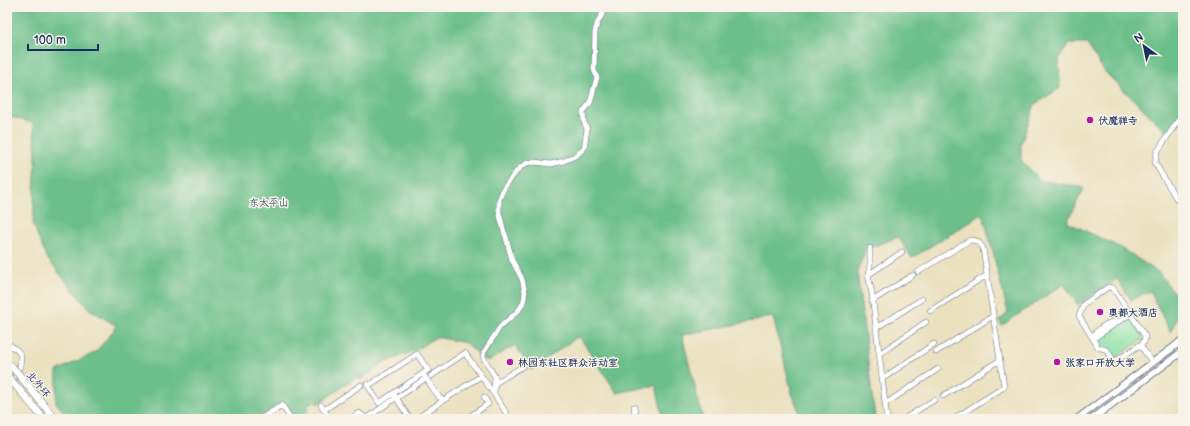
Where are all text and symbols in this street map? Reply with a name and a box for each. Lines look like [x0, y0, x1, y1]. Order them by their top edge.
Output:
scale bar [28, 26, 98, 52]
north arrow [1124, 26, 1164, 66]
text: N [1132, 30, 1146, 46]
text: 100 m [34, 33, 66, 48]
marker: 伏魔禅寺 [1085, 115, 1095, 125]
place label: 伏魔禅寺 [1098, 115, 1138, 127]
park label: 东太平山 [249, 197, 289, 209]
marker: 奥都大酒店 [1095, 307, 1105, 317]
place label: 奥都大酒店 [1108, 307, 1158, 319]
marker: 林园东社区群众活动室 [505, 357, 515, 367]
place label: 林园东社区群众活动室 [518, 357, 618, 369]
marker: 张家口开放大学 [1052, 357, 1062, 367]
place label: 张家口开放大学 [1065, 357, 1135, 369]
street label: 北外环 [24, 369, 52, 400]

